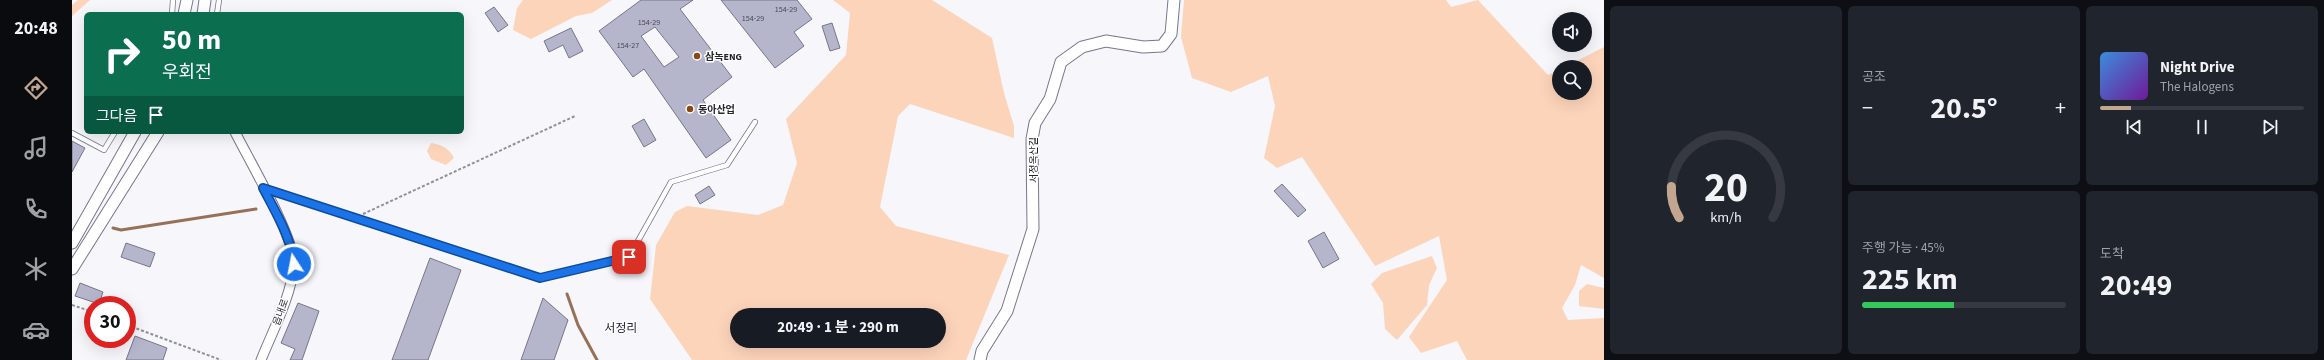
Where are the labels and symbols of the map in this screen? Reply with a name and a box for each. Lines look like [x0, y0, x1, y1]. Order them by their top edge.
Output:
house number: 154-29 [775, 4, 797, 15]
house number: 154-29 [742, 13, 764, 24]
house number: 154-29 [638, 17, 660, 28]
house number: 154-27 [617, 40, 639, 51]
place label: 삼녹ENG [705, 50, 742, 64]
marker: 삼녹ENG [692, 51, 702, 61]
place label: 동아산업 [698, 103, 735, 117]
marker: 동아산업 [685, 104, 695, 114]
street label: 서정옥산길 [1027, 137, 1041, 183]
pin [612, 240, 646, 274]
position arrow [273, 243, 315, 285]
speed limit sign: 30 [84, 296, 136, 348]
street label: 읍내로 [270, 297, 292, 328]
district label: 서정리 [604, 320, 638, 337]

